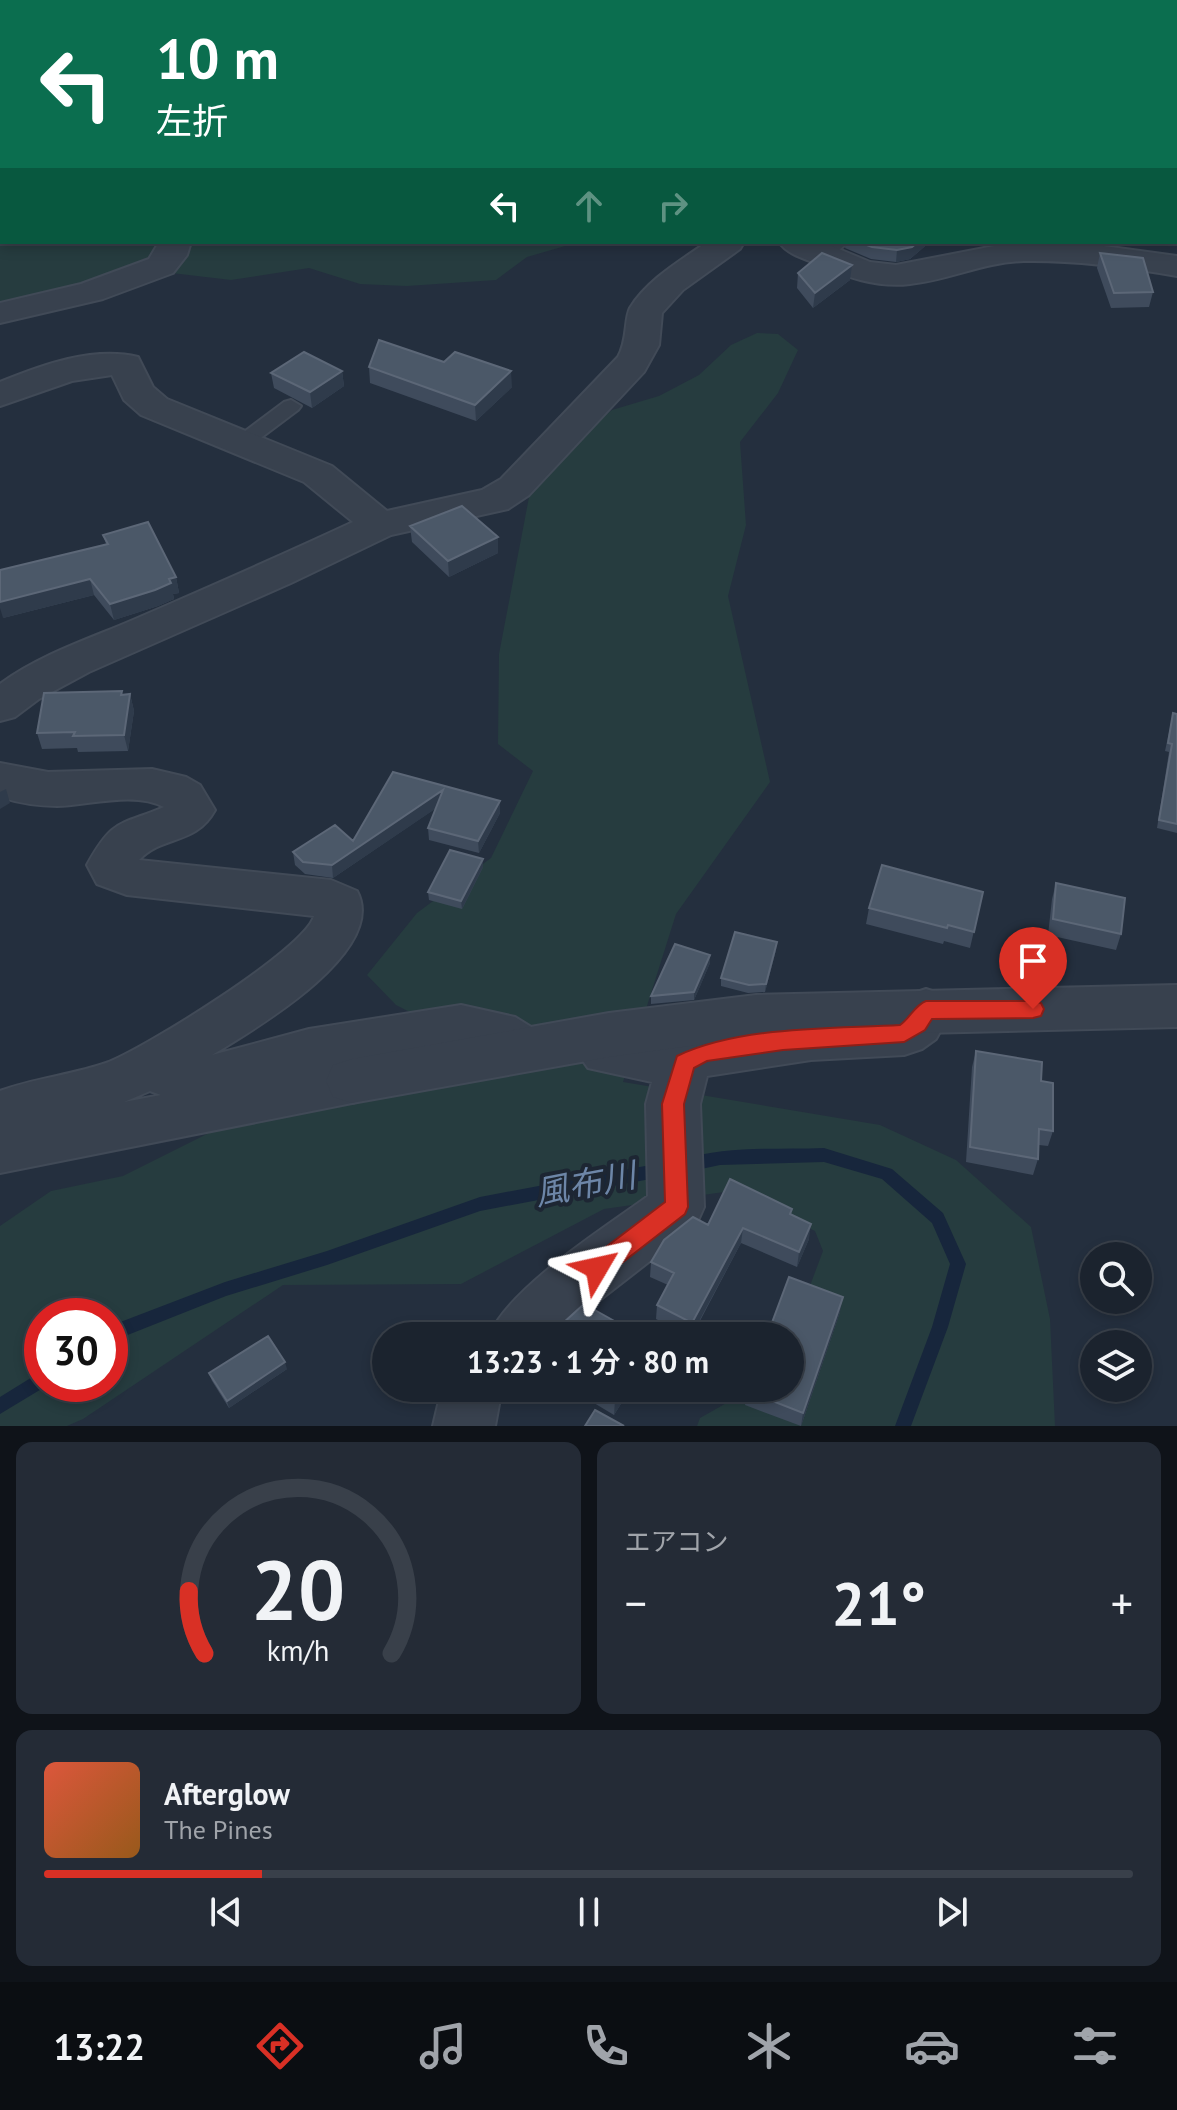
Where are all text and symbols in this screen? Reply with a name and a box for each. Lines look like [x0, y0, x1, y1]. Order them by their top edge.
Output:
text: 10 m [156, 22, 279, 94]
icon: left [24, 32, 128, 136]
text: 左折 [156, 97, 228, 144]
icon: left [483, 184, 527, 228]
icon: ahead [567, 184, 611, 228]
icon: right [651, 184, 695, 228]
pin [999, 927, 1067, 1009]
icon: arrive [1011, 939, 1055, 983]
water label: 風布川 [531, 1151, 642, 1214]
position arrow [555, 1226, 639, 1310]
map controls [1080, 1242, 1152, 1402]
button: search [1080, 1242, 1152, 1314]
speed limit sign: 30 [24, 1298, 128, 1402]
button: layers [1080, 1330, 1152, 1402]
text: 13:23 · 1 分 · 80 m [467, 1342, 709, 1381]
text: エアコン [625, 1525, 729, 1558]
text: 20 [251, 1535, 345, 1643]
text: 21° [832, 1564, 926, 1642]
text: − [625, 1574, 647, 1631]
text: + [1111, 1574, 1133, 1631]
text: km/h [267, 1632, 330, 1669]
text: Afterglow [164, 1774, 290, 1813]
text: The Pines [164, 1813, 273, 1846]
icon: previous [204, 1890, 248, 1934]
icon: pause [567, 1890, 611, 1934]
icon: next [930, 1890, 974, 1934]
icon: directions [252, 2018, 308, 2074]
icon: music [415, 2018, 471, 2074]
icon: phone [578, 2018, 634, 2074]
icon: climate [741, 2018, 797, 2074]
icon: car [904, 2018, 960, 2074]
icon: filters [1067, 2018, 1123, 2074]
text: 13:22 [54, 2023, 145, 2070]

